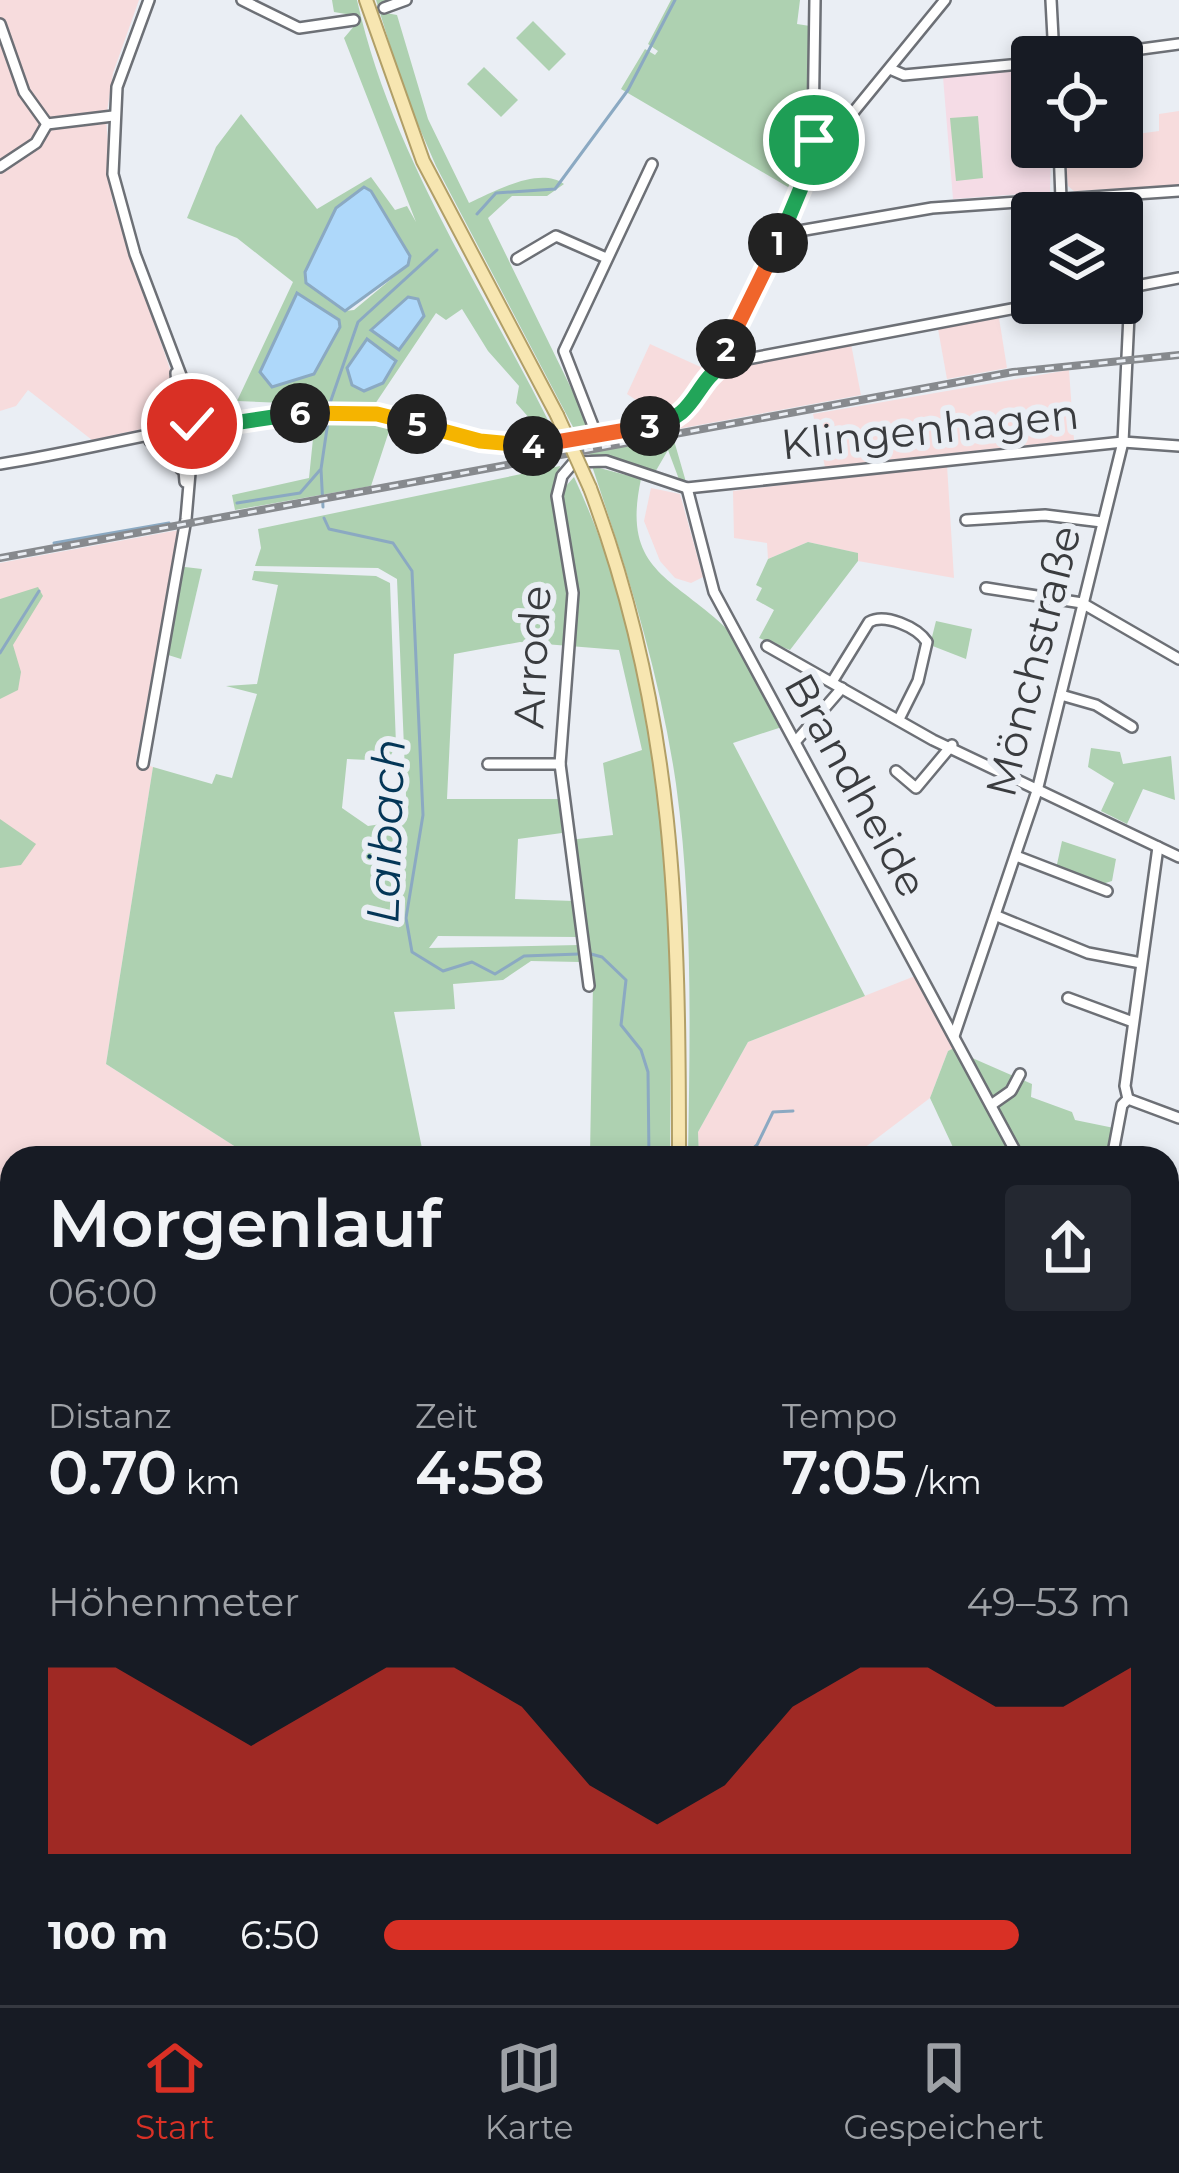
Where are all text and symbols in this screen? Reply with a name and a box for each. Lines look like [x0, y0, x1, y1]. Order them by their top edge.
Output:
map controls [1011, 36, 1143, 324]
button: locate [1011, 36, 1143, 168]
pin [763, 89, 865, 191]
icon: arrive [781, 107, 847, 173]
button: layers [1011, 192, 1143, 324]
pin: 1 [748, 213, 808, 273]
text: 1 [772, 223, 784, 263]
pin: 2 [696, 319, 756, 379]
text: 2 [716, 329, 736, 369]
pin [141, 373, 243, 475]
pin: 6 [270, 383, 330, 443]
street label: Klingenhagen [779, 388, 1081, 470]
icon: check [159, 391, 225, 457]
text: 6 [289, 393, 311, 433]
pin: 5 [387, 394, 447, 454]
pin: 3 [620, 396, 680, 456]
text: 5 [407, 404, 427, 444]
text: 3 [640, 406, 660, 446]
pin: 4 [503, 416, 563, 476]
text: 4 [522, 426, 544, 466]
street label: Mönchstraße [974, 520, 1092, 802]
street label: Arrode [502, 584, 562, 730]
street label: Brandheide [773, 664, 939, 906]
water label: Laibach [354, 737, 416, 925]
text: Morgenlauf [48, 1183, 441, 1264]
button: share [1005, 1185, 1131, 1311]
text: 06:00 [48, 1269, 157, 1317]
text: Distanz [48, 1396, 172, 1436]
text: Zeit [415, 1396, 478, 1436]
text: Tempo [782, 1396, 897, 1436]
text: 0.70 [48, 1436, 177, 1509]
text: 4:58 [415, 1436, 545, 1509]
text: 7:05 [782, 1436, 907, 1509]
text: km [177, 1462, 240, 1502]
text: /km [907, 1462, 982, 1502]
text: Höhenmeter [48, 1578, 300, 1626]
text: 49–53 m [966, 1578, 1131, 1626]
text: 100 m [48, 1911, 168, 1959]
text: 6:50 [240, 1911, 320, 1959]
tab: Start [135, 2035, 215, 2147]
tab: Karte [485, 2035, 574, 2147]
tab: Gespeichert [844, 2035, 1044, 2147]

